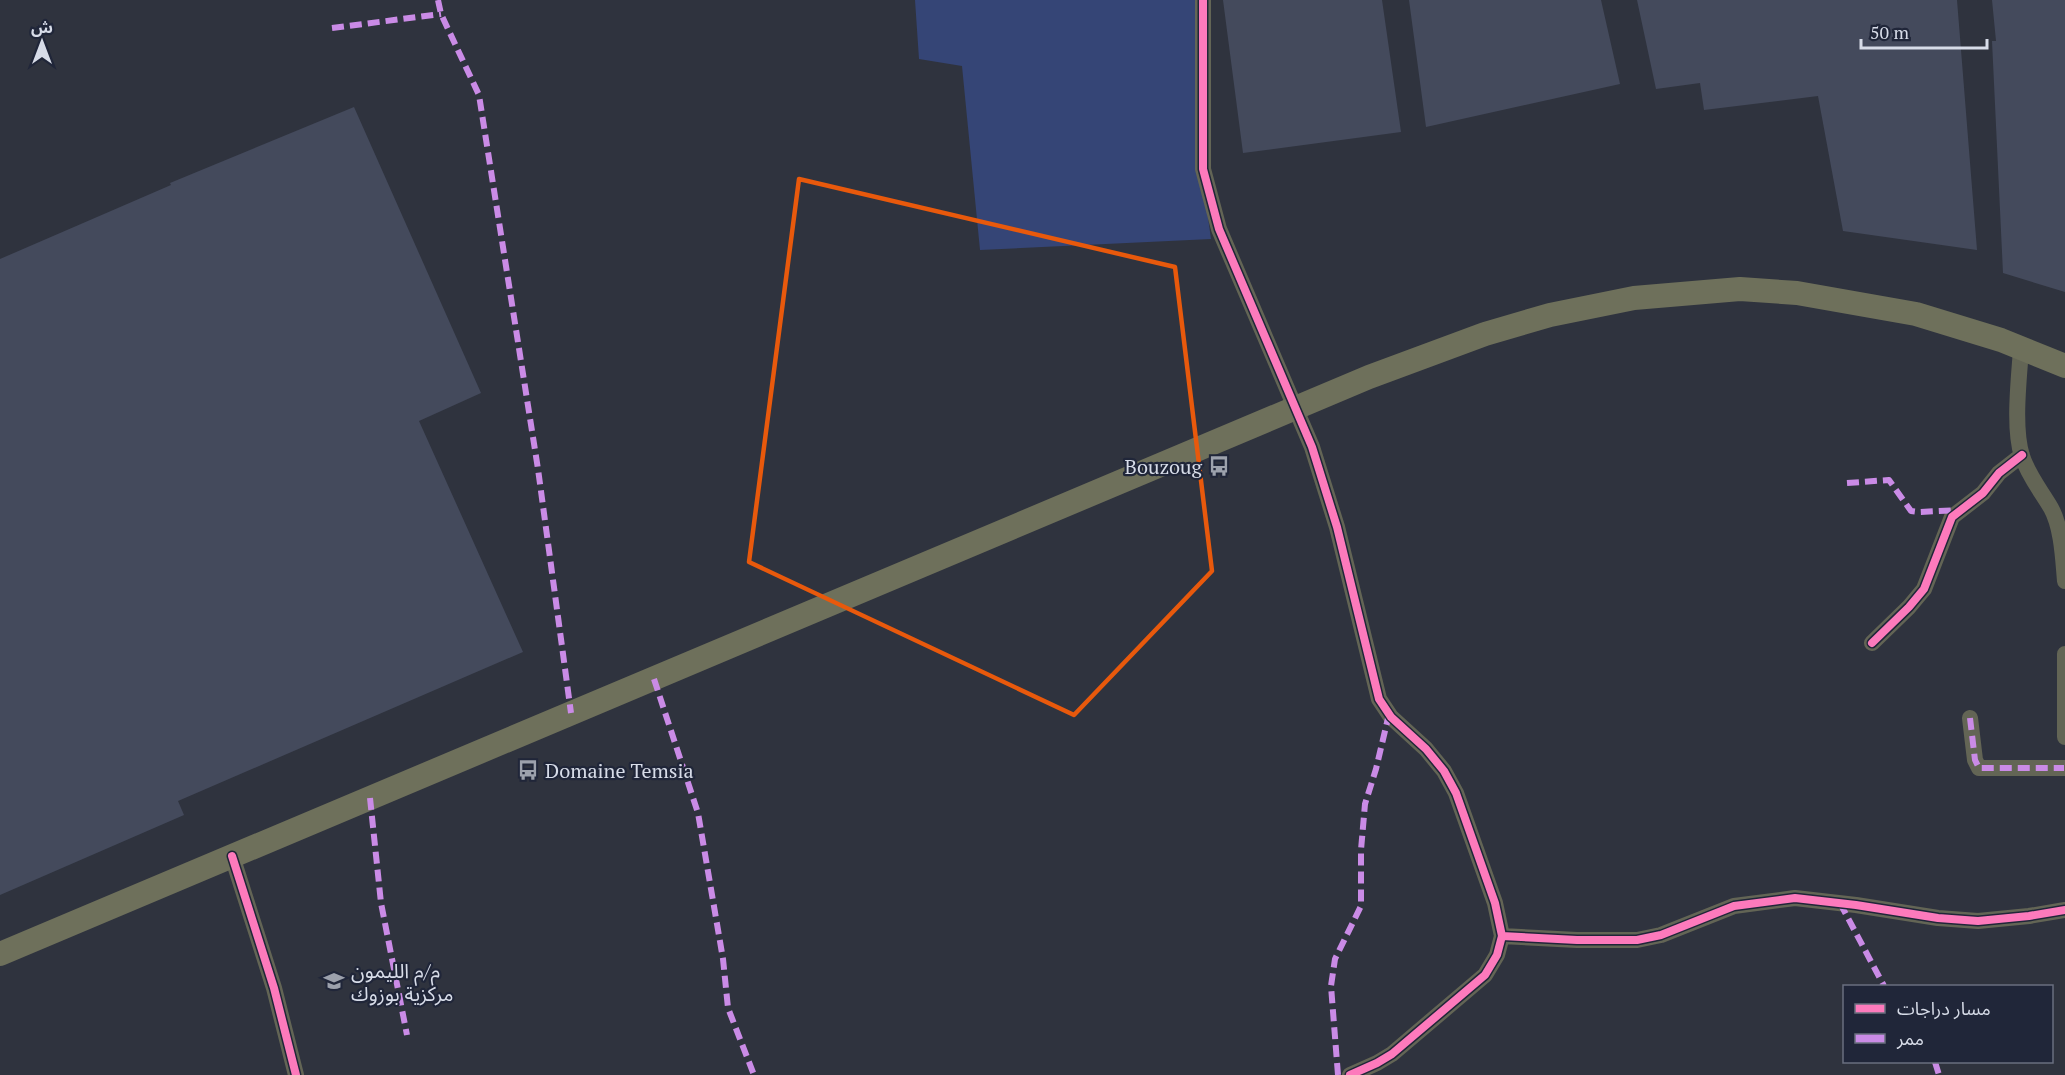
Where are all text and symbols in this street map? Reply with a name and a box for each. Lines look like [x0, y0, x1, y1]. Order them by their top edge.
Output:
north arrow [12, 12, 72, 72]
scale bar [1861, 12, 1987, 50]
text: ش [31, 16, 53, 38]
text: 50 m [1870, 20, 1910, 44]
place label: Bouzoug [1125, 453, 1202, 480]
bus stop icon: Bouzoug [1207, 454, 1231, 478]
place label: Domaine Temsia [545, 757, 694, 784]
bus stop icon: Domaine Temsia [516, 758, 540, 782]
place label: م/م الليمون مركزية بوزوك [351, 957, 453, 1007]
school or university icon: م/م الليمون مركزية بوزوك [322, 969, 346, 993]
legend [1843, 985, 2053, 1063]
text: مسار دراجات [1897, 996, 1991, 1020]
text: ممر [1896, 1026, 1924, 1050]

